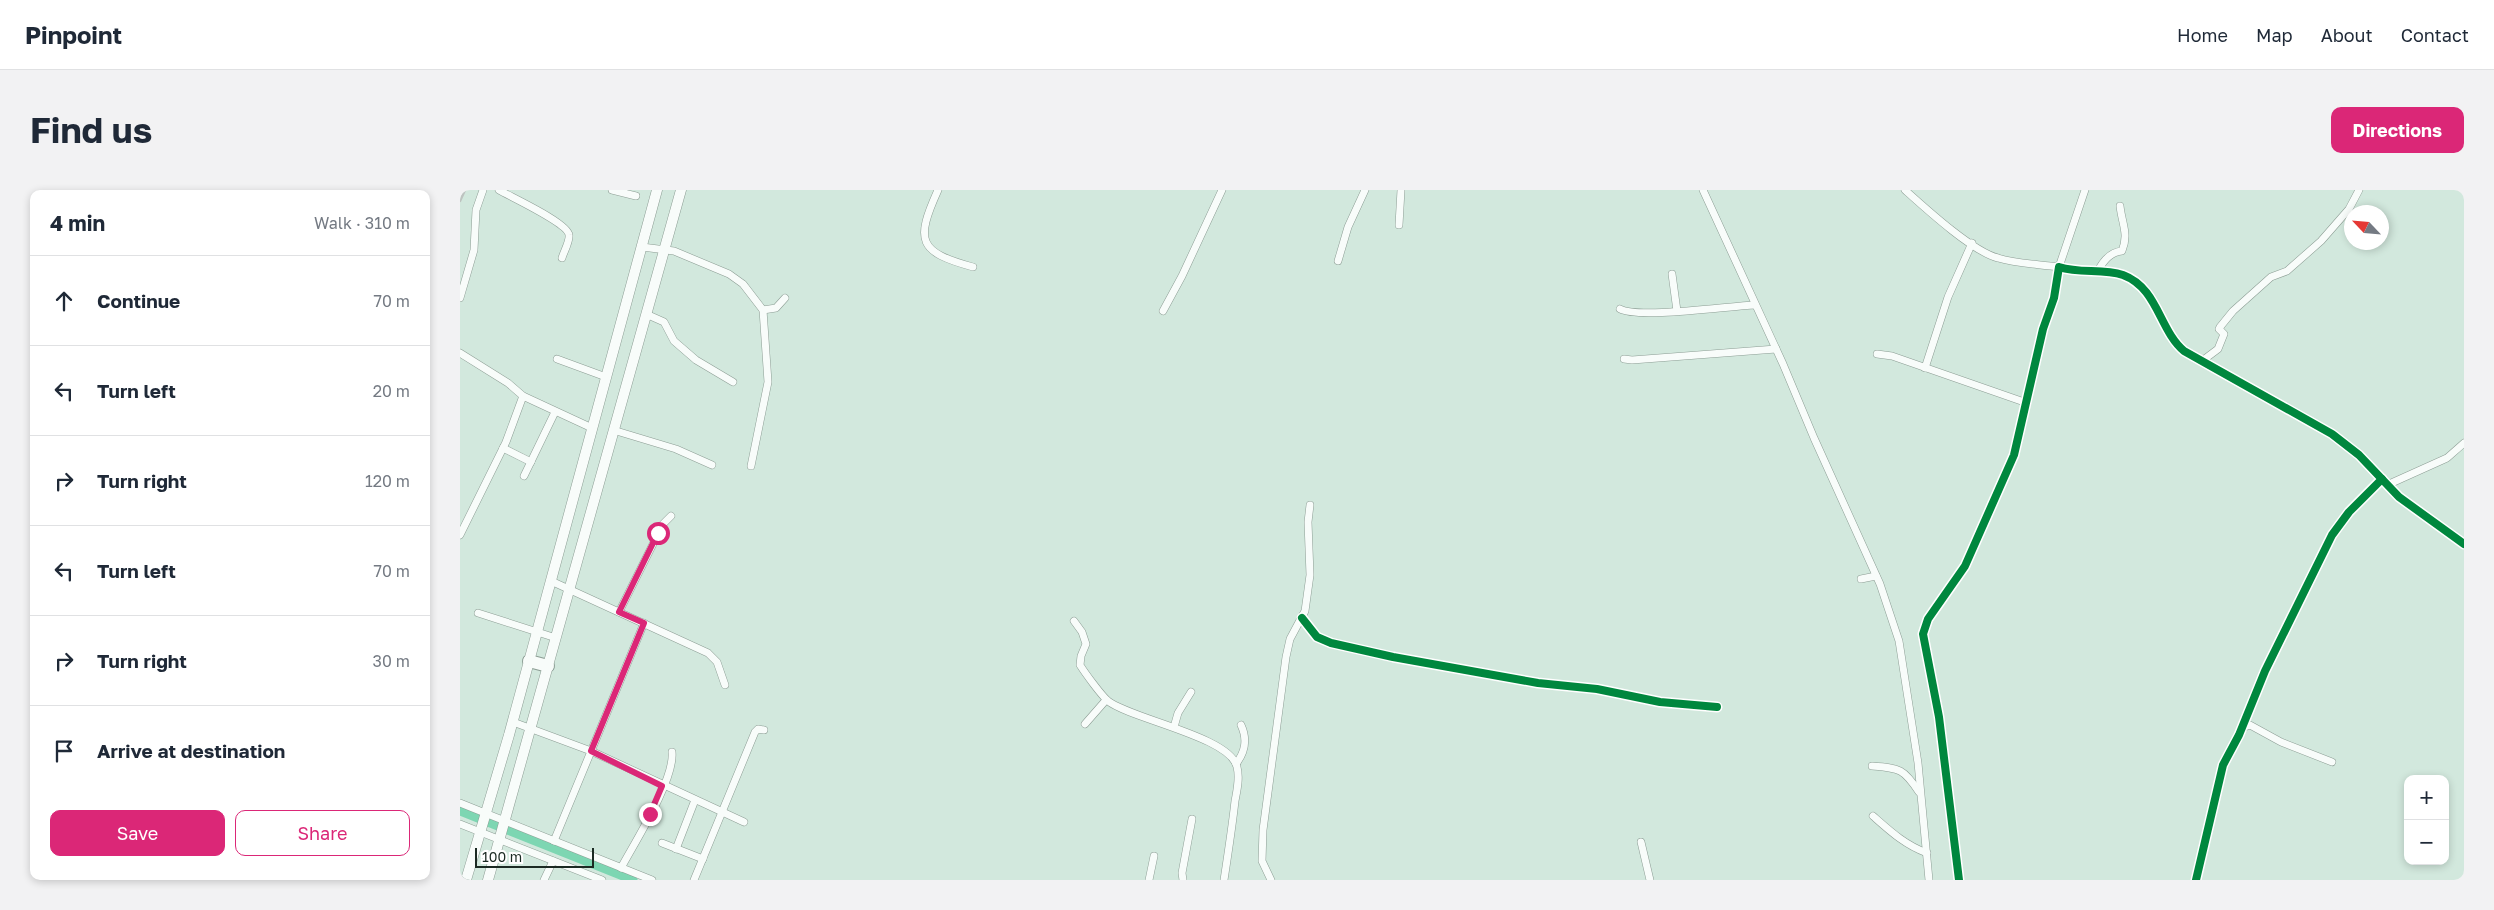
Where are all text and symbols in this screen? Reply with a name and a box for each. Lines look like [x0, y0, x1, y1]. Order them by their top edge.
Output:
text: Pinpoint [25, 20, 122, 49]
text: Home [2177, 24, 2228, 46]
text: Map [2256, 24, 2293, 46]
text: About [2321, 24, 2373, 46]
text: Contact [2401, 24, 2469, 46]
button: Directions [2331, 107, 2464, 153]
text: Find us [30, 109, 152, 151]
north arrow [2344, 205, 2389, 250]
text: 4 min [50, 210, 105, 236]
text: Walk · 310 m [314, 213, 410, 233]
icon: ahead [50, 287, 78, 315]
text: Continue [97, 289, 180, 312]
text: 70 m [373, 291, 410, 311]
icon: left [50, 377, 78, 405]
text: Turn left [97, 379, 176, 402]
text: 20 m [373, 381, 410, 401]
icon: right [50, 467, 78, 495]
text: Turn right [97, 469, 187, 492]
text: 120 m [365, 471, 410, 491]
route start [647, 522, 670, 545]
icon: left [50, 557, 78, 585]
text: Turn left [97, 559, 176, 582]
text: 70 m [373, 561, 410, 581]
icon: right [50, 647, 78, 675]
text: Turn right [97, 649, 187, 672]
text: 30 m [373, 651, 410, 671]
icon: arrive [50, 737, 78, 765]
text: Arrive at destination [97, 739, 285, 762]
map controls [2404, 775, 2449, 865]
button: + [2404, 775, 2449, 820]
route end [639, 803, 662, 826]
button: Save [50, 810, 225, 856]
button: Share [235, 810, 410, 856]
button: − [2404, 820, 2449, 865]
scale bar [475, 845, 594, 868]
text: 100 m [482, 848, 522, 865]

